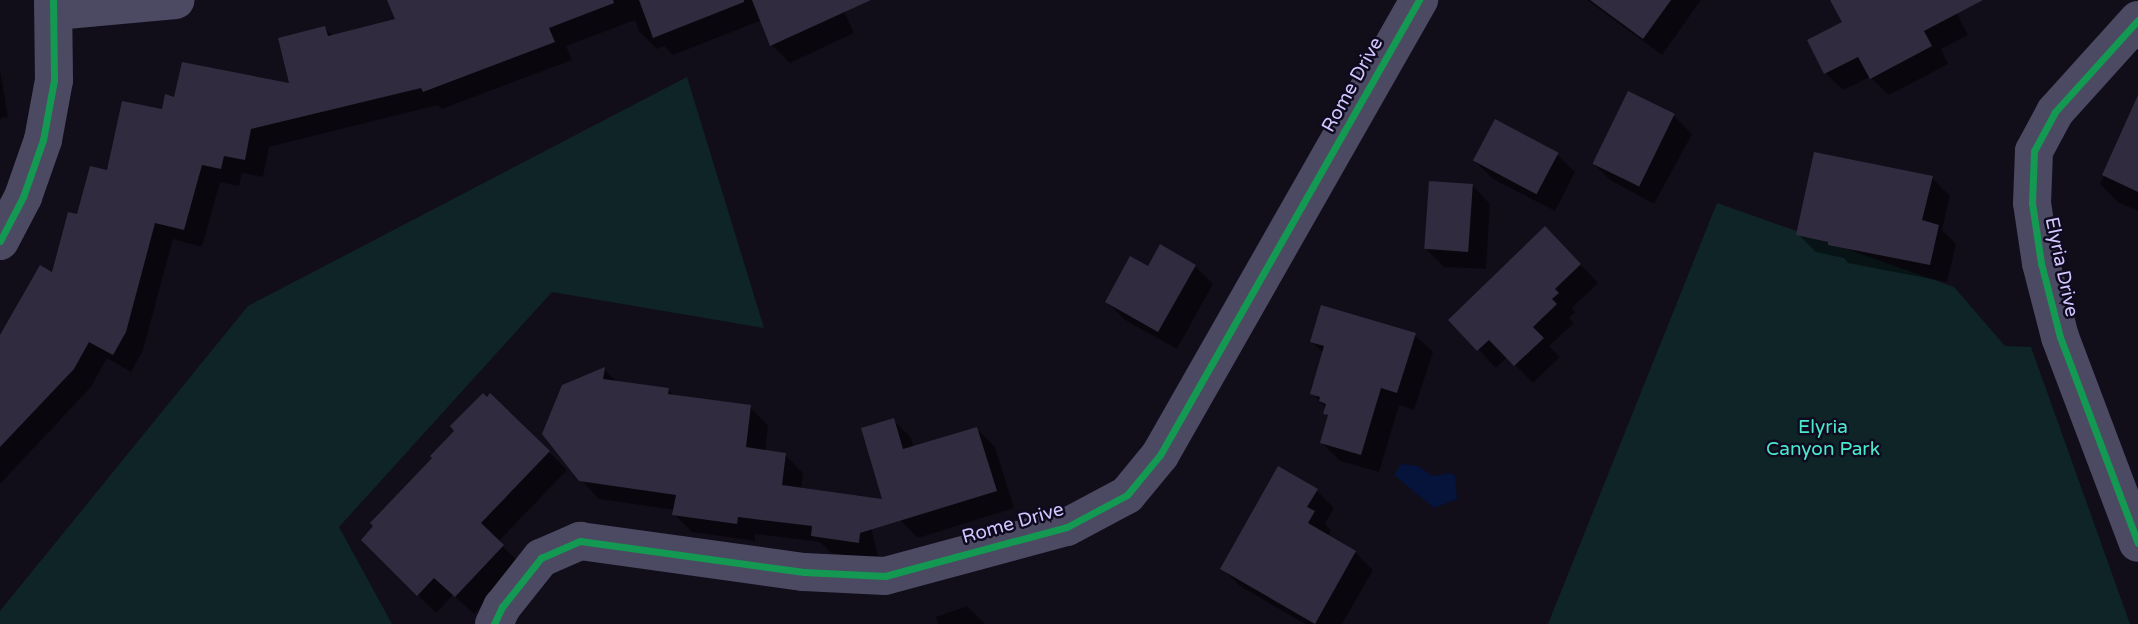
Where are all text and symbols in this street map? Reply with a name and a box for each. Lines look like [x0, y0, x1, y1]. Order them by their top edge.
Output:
street label: Rome Drive [1318, 34, 1388, 136]
street label: Elyria Drive [2039, 215, 2083, 319]
park label: Elyria Canyon Park [1766, 417, 1880, 461]
street label: Rome Drive [959, 499, 1067, 549]

